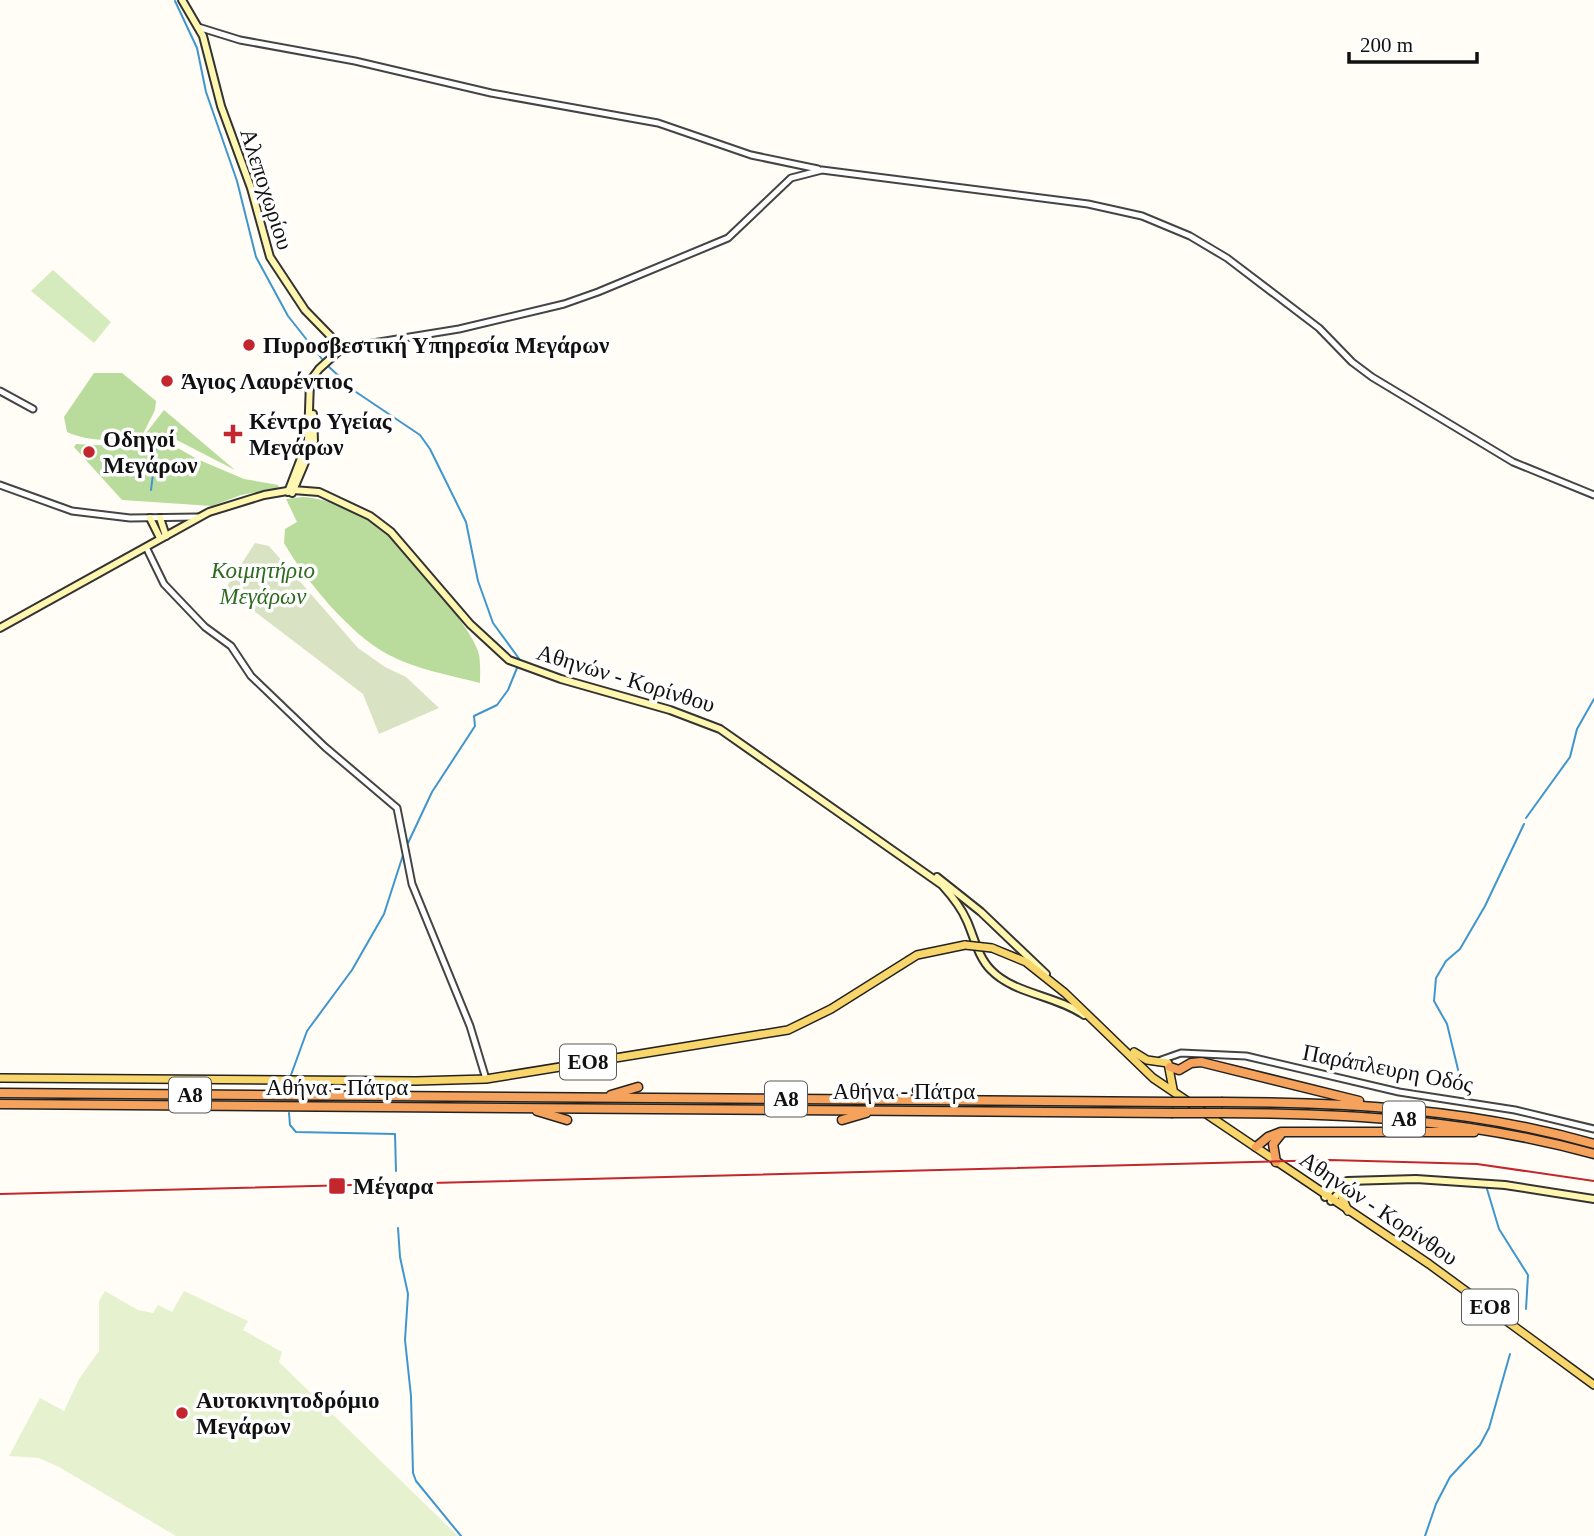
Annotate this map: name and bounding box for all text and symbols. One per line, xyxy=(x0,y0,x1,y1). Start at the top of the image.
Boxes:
scale bar xyxy=(1349,21,1477,65)
text: 200 m xyxy=(1360,33,1413,57)
street label: Αλεποχωρίου xyxy=(235,125,298,253)
place label: Πυροσβεστική Υπηρεσία Μεγάρων xyxy=(263,333,609,358)
marker: Πυροσβεστική Υπηρεσία Μεγάρων xyxy=(241,337,257,353)
place label: Άγιος Λαυρέντιος xyxy=(181,369,353,394)
marker: Άγιος Λαυρέντιος xyxy=(159,373,175,389)
place label: Κέντρο Υγείας Μεγάρων xyxy=(249,409,392,460)
marker: Κέντρο Υγείας Μεγάρων xyxy=(223,424,243,444)
place label: Οδηγοί Μεγάρων xyxy=(103,427,198,478)
marker: Οδηγοί Μεγάρων xyxy=(81,444,97,460)
park label: Κοιμητήριο Μεγάρων xyxy=(210,558,315,609)
street label: Αθηνών - Κορίνθου xyxy=(534,640,718,717)
street label: Παράπλευρη Οδός xyxy=(1300,1040,1475,1097)
road number: ΕΟ8 xyxy=(560,1044,616,1080)
street label: Αθήνα - Πάτρα xyxy=(266,1075,408,1100)
road number: Α8 xyxy=(169,1078,211,1112)
street label: Αθήνα - Πάτρα xyxy=(833,1079,975,1104)
road number: Α8 xyxy=(765,1082,807,1116)
road number: Α8 xyxy=(1383,1102,1425,1136)
street label: Αθηνών - Κορίνθου xyxy=(1295,1146,1462,1270)
place label: Μέγαρα xyxy=(353,1174,433,1199)
marker: Μέγαρα xyxy=(327,1176,347,1196)
road number: ΕΟ8 xyxy=(1462,1290,1518,1324)
place label: Αυτοκινητοδρόμιο Μεγάρων xyxy=(196,1388,379,1439)
marker: Αυτοκινητοδρόμιο Μεγάρων xyxy=(174,1405,190,1421)

